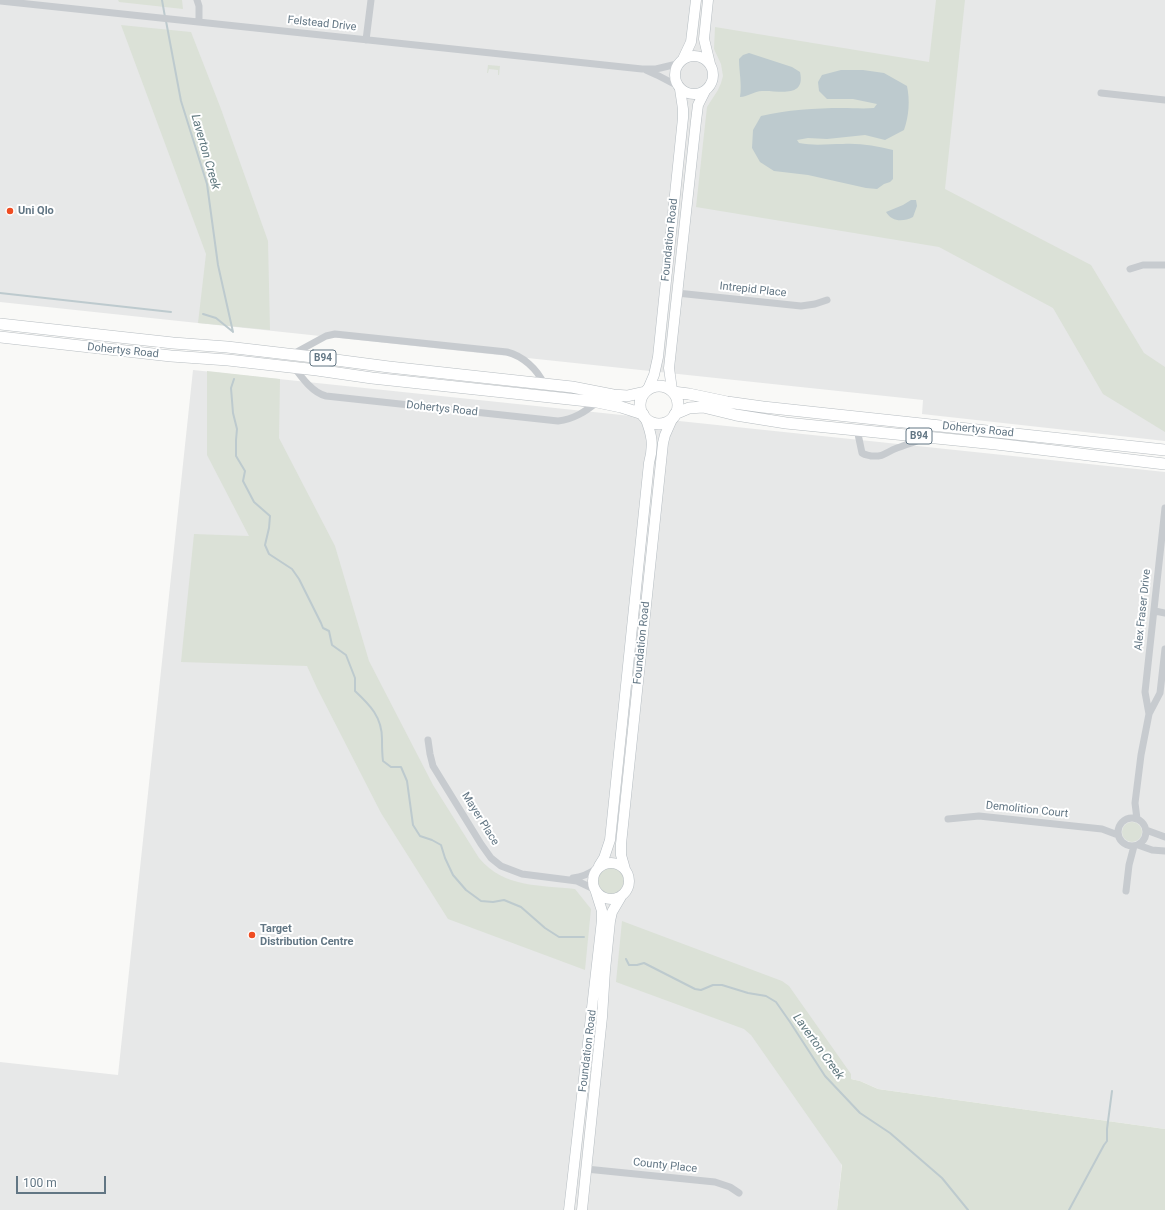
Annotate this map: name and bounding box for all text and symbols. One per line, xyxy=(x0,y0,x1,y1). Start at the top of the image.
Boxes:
street label: Felstead Drive xyxy=(287,14,357,34)
water label: Laverton Creek xyxy=(187,113,223,191)
street label: Foundation Road xyxy=(659,198,681,282)
place label: Uni Qlo xyxy=(18,204,54,218)
marker: Uni Qlo xyxy=(5,206,15,216)
street label: Intrepid Place xyxy=(719,280,787,300)
street label: Dohertys Road xyxy=(87,341,159,361)
road number: B94 xyxy=(310,350,336,366)
street label: Dohertys Road xyxy=(406,399,478,419)
street label: Dohertys Road xyxy=(942,420,1014,440)
road number: B94 xyxy=(906,428,932,444)
street label: Alex Fraser Drive xyxy=(1132,569,1154,651)
street label: Foundation Road xyxy=(631,601,653,685)
street label: Mayer Place xyxy=(458,790,502,848)
street label: Demolition Court xyxy=(985,799,1069,821)
place label: Target Distribution Centre xyxy=(260,922,353,948)
marker: Target Distribution Centre xyxy=(247,930,257,940)
street label: Foundation Road xyxy=(576,1009,600,1093)
water label: Laverton Creek xyxy=(789,1011,847,1083)
street label: County Place xyxy=(632,1156,698,1176)
scale bar xyxy=(18,1168,108,1194)
text: 100 m xyxy=(23,1176,57,1190)

